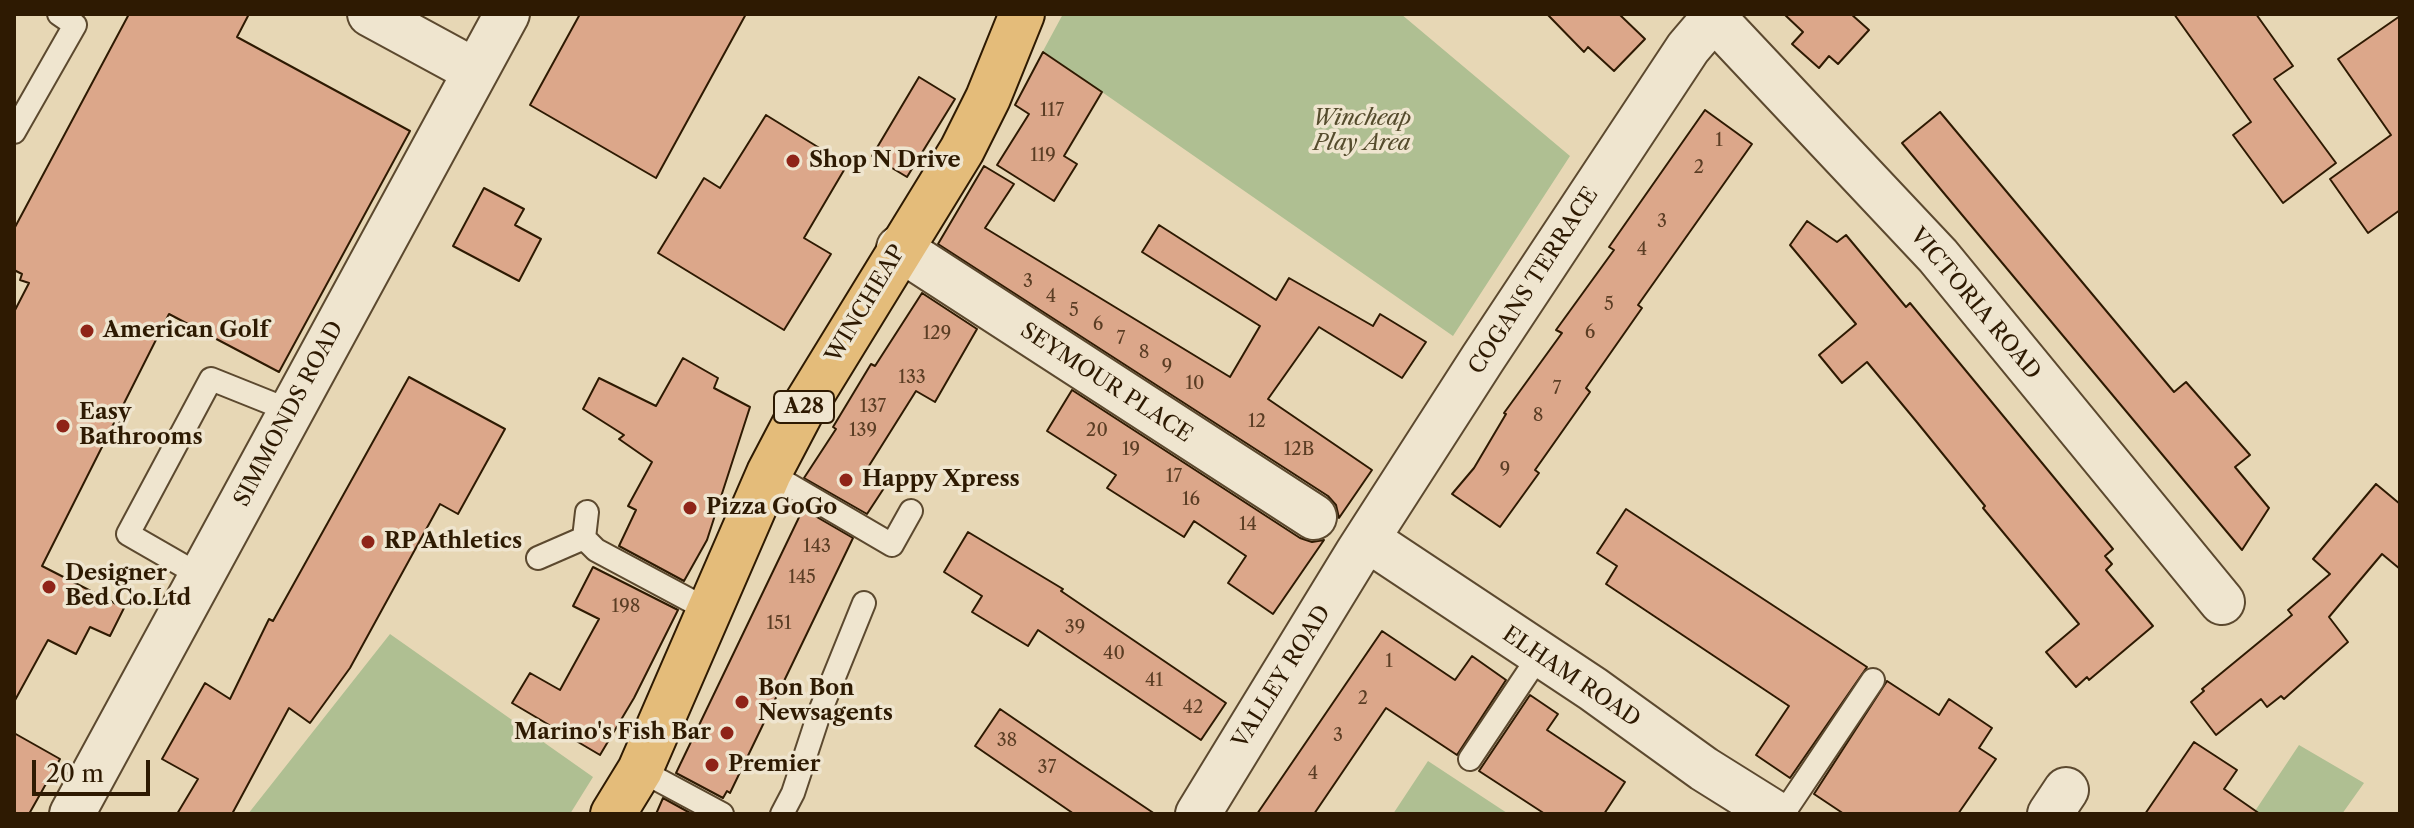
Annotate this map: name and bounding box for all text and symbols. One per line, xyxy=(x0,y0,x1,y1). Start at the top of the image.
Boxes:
house number: 117 xyxy=(1040,100,1064,122)
park label: Wincheap Play Area xyxy=(1313,106,1411,158)
house number: 1 xyxy=(1715,130,1723,152)
house number: 119 xyxy=(1030,145,1056,167)
place label: Shop N Drive xyxy=(809,148,961,174)
marker: Shop N Drive xyxy=(784,152,802,170)
house number: 2 xyxy=(1694,157,1704,179)
street label: COGANS TERRACE xyxy=(1464,183,1604,379)
house number: 3 xyxy=(1657,211,1667,233)
street label: VICTORIA ROAD xyxy=(1904,223,2046,385)
house number: 4 xyxy=(1637,239,1647,261)
street label: WINCHEAP xyxy=(821,241,911,367)
house number: 3 xyxy=(1023,271,1033,293)
house number: 4 xyxy=(1046,286,1056,308)
house number: 5 xyxy=(1604,294,1614,316)
house number: 5 xyxy=(1069,300,1079,322)
house number: 6 xyxy=(1093,314,1103,336)
street label: SIMMONDS ROAD xyxy=(229,317,349,511)
place label: American Golf xyxy=(103,318,269,344)
street label: SEYMOUR PLACE xyxy=(1015,318,1197,448)
marker: American Golf xyxy=(78,322,96,340)
house number: 6 xyxy=(1585,322,1595,344)
house number: 129 xyxy=(923,323,951,345)
house number: 7 xyxy=(1117,328,1125,350)
house number: 8 xyxy=(1139,342,1149,364)
house number: 9 xyxy=(1162,356,1172,378)
house number: 133 xyxy=(898,367,926,389)
house number: 10 xyxy=(1186,373,1204,395)
house number: 7 xyxy=(1553,378,1561,400)
road number: A28 xyxy=(774,391,834,423)
house number: 137 xyxy=(860,396,886,418)
place label: Easy Bathrooms xyxy=(79,400,203,452)
house number: 8 xyxy=(1533,405,1543,427)
house number: 12 xyxy=(1248,411,1266,433)
marker: Easy Bathrooms xyxy=(54,417,72,435)
house number: 139 xyxy=(849,420,877,442)
house number: 20 xyxy=(1086,420,1108,442)
house number: 19 xyxy=(1122,439,1140,461)
house number: 12B xyxy=(1284,439,1314,461)
house number: 9 xyxy=(1500,459,1510,481)
house number: 17 xyxy=(1166,466,1182,488)
place label: Happy Xpress xyxy=(862,467,1020,493)
marker: Happy Xpress xyxy=(837,471,855,489)
house number: 16 xyxy=(1182,489,1200,511)
place label: Pizza GoGo xyxy=(706,495,837,521)
marker: Pizza GoGo xyxy=(681,499,699,517)
house number: 14 xyxy=(1239,514,1257,536)
place label: RP Athletics xyxy=(384,529,522,555)
marker: RP Athletics xyxy=(359,533,377,551)
house number: 143 xyxy=(803,536,831,558)
place label: Designer Bed Co.Ltd xyxy=(65,561,191,612)
house number: 145 xyxy=(788,567,816,589)
marker: Designer Bed Co.Ltd xyxy=(40,578,58,596)
house number: 198 xyxy=(612,596,640,618)
street label: VALLEY ROAD xyxy=(1227,601,1337,753)
house number: 151 xyxy=(767,613,791,635)
house number: 39 xyxy=(1065,617,1085,639)
street label: ELHAM ROAD xyxy=(1497,621,1645,733)
house number: 40 xyxy=(1103,643,1125,665)
house number: 1 xyxy=(1385,651,1393,673)
house number: 41 xyxy=(1145,670,1163,692)
place label: Bon Bon Newsagents xyxy=(758,676,893,728)
house number: 2 xyxy=(1358,688,1368,710)
marker: Bon Bon Newsagents xyxy=(733,693,751,711)
house number: 42 xyxy=(1183,697,1203,719)
place label: Marino's Fish Bar xyxy=(514,720,711,746)
marker: Marino's Fish Bar xyxy=(718,724,736,742)
house number: 3 xyxy=(1333,725,1343,747)
house number: 38 xyxy=(997,730,1017,752)
scale bar xyxy=(36,744,154,794)
place label: Premier xyxy=(728,752,820,778)
marker: Premier xyxy=(703,756,721,774)
house number: 37 xyxy=(1038,757,1056,779)
text: 20 m xyxy=(46,759,104,788)
house number: 4 xyxy=(1308,763,1318,785)

